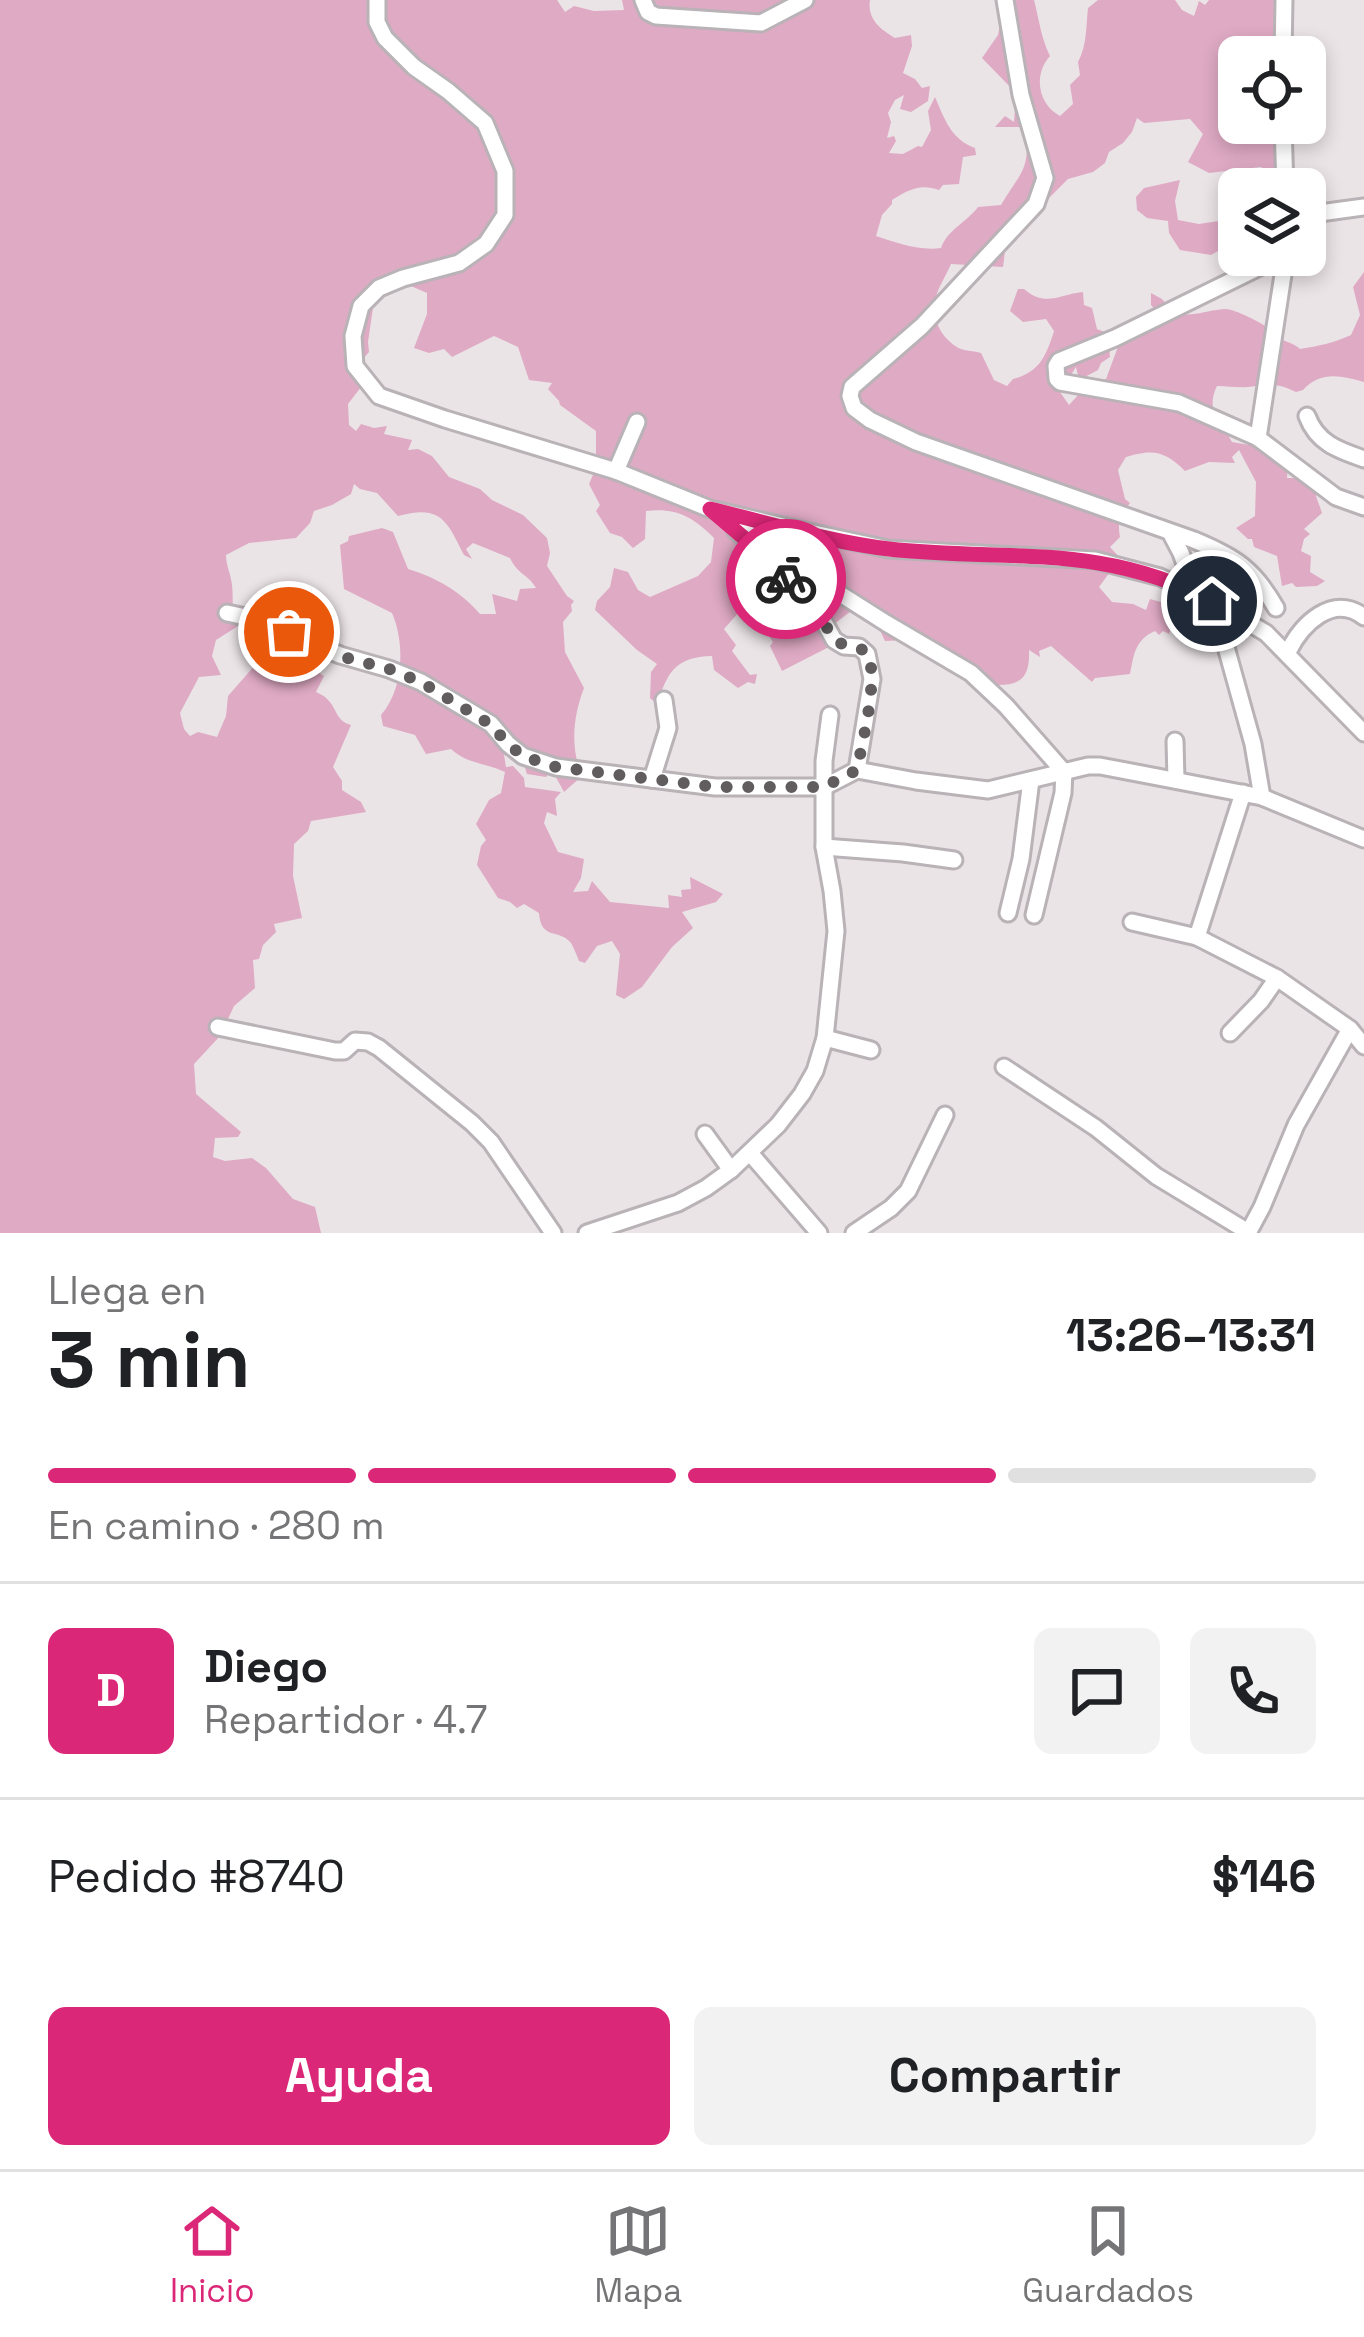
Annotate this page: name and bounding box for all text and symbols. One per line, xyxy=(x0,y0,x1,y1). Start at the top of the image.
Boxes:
map controls xyxy=(1218,36,1326,276)
button: locate xyxy=(1218,36,1326,144)
button: layers xyxy=(1218,168,1326,276)
courier xyxy=(726,519,846,639)
icon: bike xyxy=(753,546,819,612)
pin xyxy=(1161,550,1263,652)
icon: home xyxy=(1179,568,1245,634)
pin xyxy=(238,581,340,683)
icon: bag xyxy=(256,599,322,665)
text: Llega en xyxy=(48,1266,206,1315)
text: 13:26–13:31 xyxy=(1066,1307,1316,1364)
text: 3 min xyxy=(48,1310,251,1410)
text: En camino · 280 m xyxy=(48,1501,384,1550)
button: chat xyxy=(1034,1628,1160,1754)
button: phone xyxy=(1190,1628,1316,1754)
text: Diego xyxy=(204,1638,328,1695)
text: D xyxy=(96,1662,126,1719)
text: Repartidor · 4.7 xyxy=(204,1695,488,1744)
text: Pedido #8740 xyxy=(48,1848,345,1905)
text: $146 xyxy=(1212,1848,1316,1905)
button: Ayuda xyxy=(48,2007,670,2145)
button: Compartir xyxy=(694,2007,1316,2145)
tab: Inicio xyxy=(170,2198,255,2312)
tab: Mapa xyxy=(595,2198,682,2312)
tab: Guardados xyxy=(1022,2198,1194,2312)

